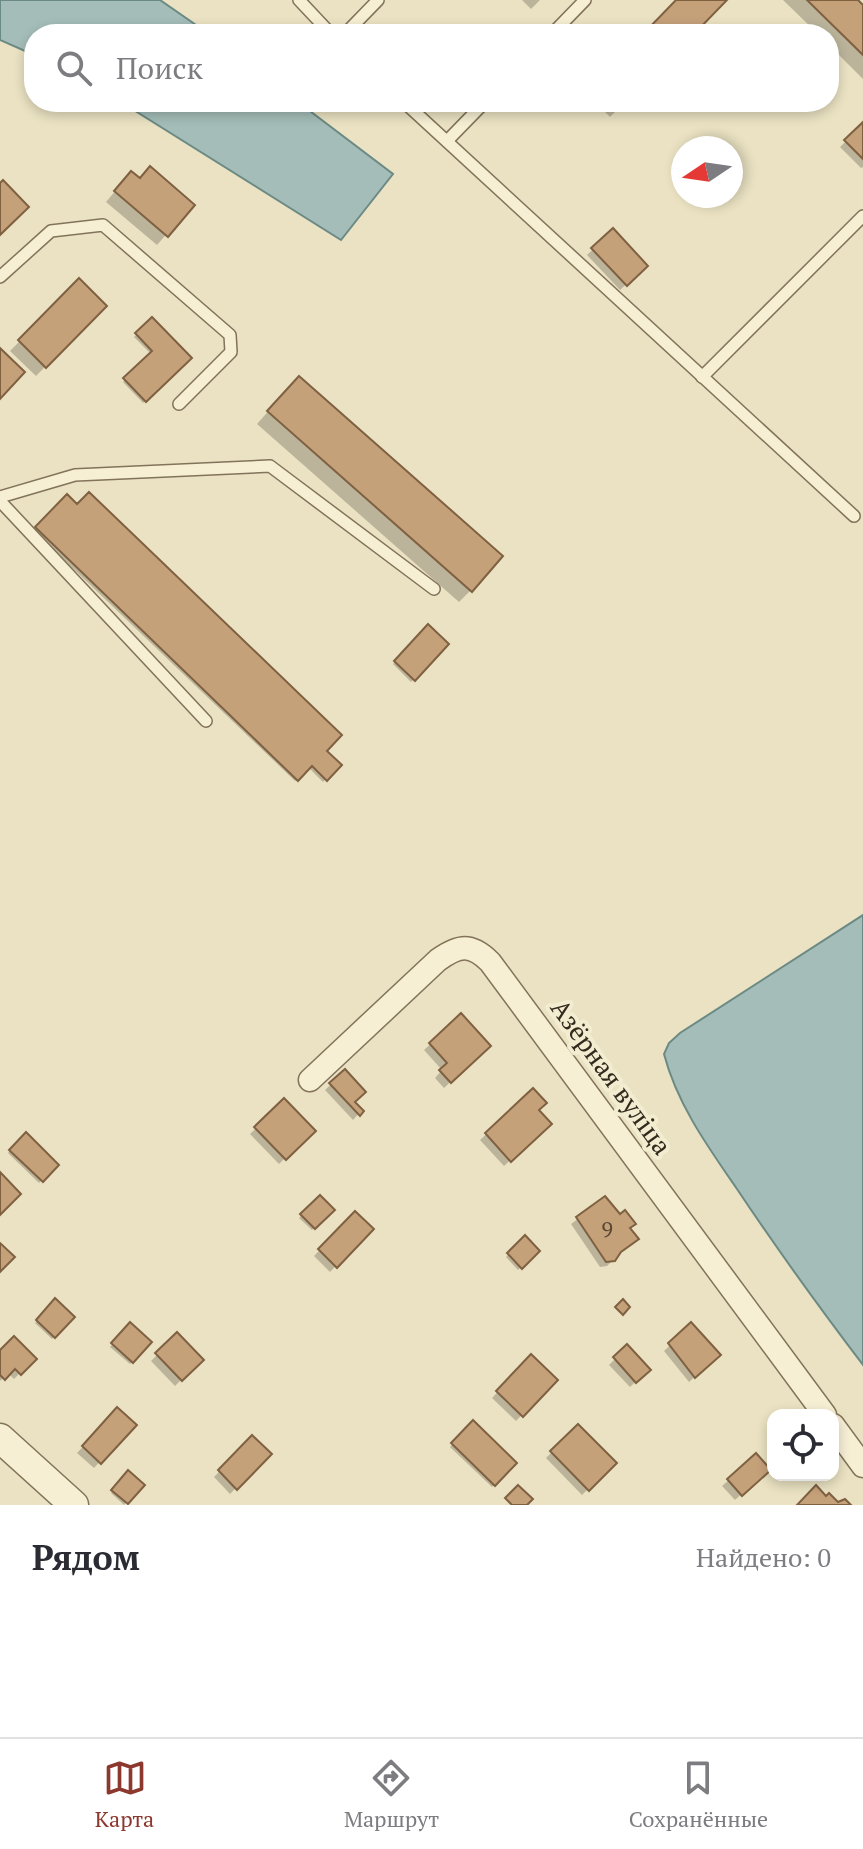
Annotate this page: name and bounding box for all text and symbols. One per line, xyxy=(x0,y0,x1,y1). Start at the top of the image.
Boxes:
search box xyxy=(24,24,839,112)
icon: search xyxy=(52,46,96,90)
text: Поиск xyxy=(116,48,203,88)
north arrow xyxy=(671,136,743,208)
street label: Азёрная вуліца xyxy=(544,992,680,1161)
house number: 9 xyxy=(601,1214,613,1243)
map controls xyxy=(767,1409,839,1481)
button: locate xyxy=(767,1409,839,1481)
text: Рядом xyxy=(32,1535,140,1580)
text: Найдено: 0 xyxy=(696,1540,831,1574)
tab: Карта xyxy=(95,1756,154,1833)
tab: Маршрут xyxy=(344,1756,439,1833)
tab: Сохранённые xyxy=(629,1756,768,1833)

